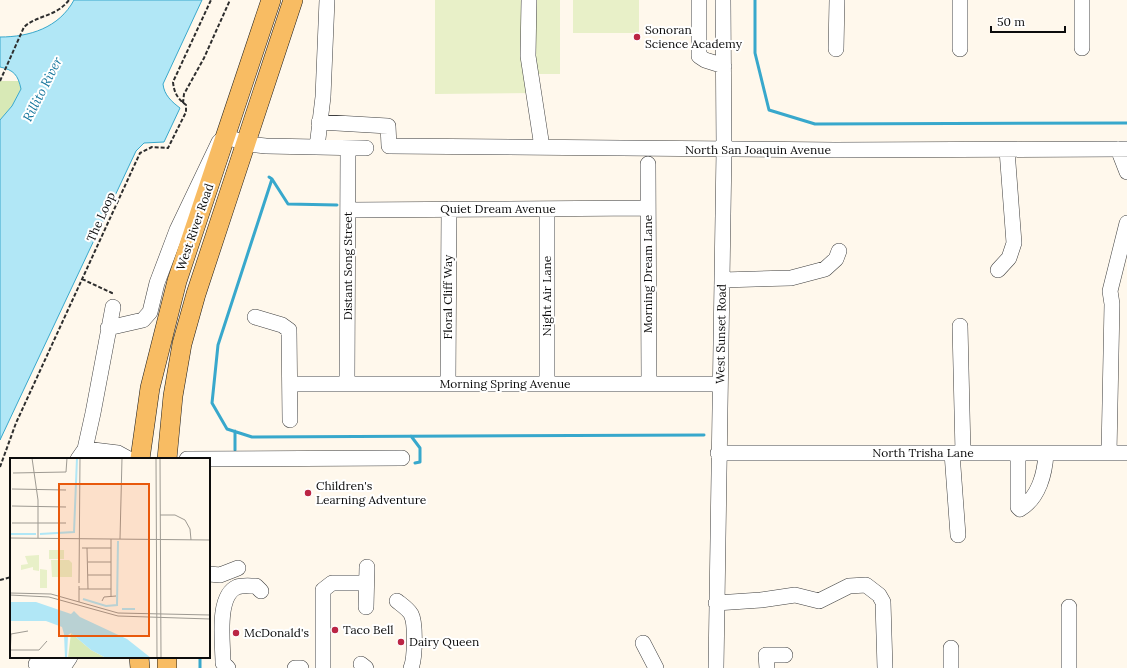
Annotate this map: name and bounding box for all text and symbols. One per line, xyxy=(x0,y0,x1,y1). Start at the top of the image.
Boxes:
scale bar xyxy=(991,8,1065,34)
text: 50 m xyxy=(997,14,1025,29)
place label: Sonoran Science Academy xyxy=(645,22,743,51)
marker: Sonoran Science Academy xyxy=(632,32,642,42)
water label: Rillito River xyxy=(19,54,66,124)
street label: North San Joaquin Avenue xyxy=(685,142,831,157)
street label: West River Road xyxy=(173,181,216,272)
street label: The Loop xyxy=(83,190,118,244)
street label: Quiet Dream Avenue xyxy=(440,201,556,216)
street label: Distant Song Street xyxy=(340,211,355,320)
street label: Morning Dream Lane xyxy=(640,214,655,333)
street label: Floral Cliff Way xyxy=(440,254,455,339)
street label: Night Air Lane xyxy=(539,255,554,336)
street label: West Sunset Road xyxy=(712,284,729,384)
street label: Morning Spring Avenue xyxy=(439,376,571,391)
street label: North Trisha Lane xyxy=(872,445,974,460)
inset map xyxy=(10,458,210,658)
place label: Children's Learning Adventure xyxy=(316,478,427,507)
marker: Children's Learning Adventure xyxy=(303,488,313,498)
place label: Taco Bell xyxy=(343,622,394,637)
place label: McDonald's xyxy=(244,625,309,640)
marker: Taco Bell xyxy=(330,625,340,635)
marker: McDonald's xyxy=(231,628,241,638)
place label: Dairy Queen xyxy=(409,634,479,649)
marker: Dairy Queen xyxy=(396,637,406,647)

